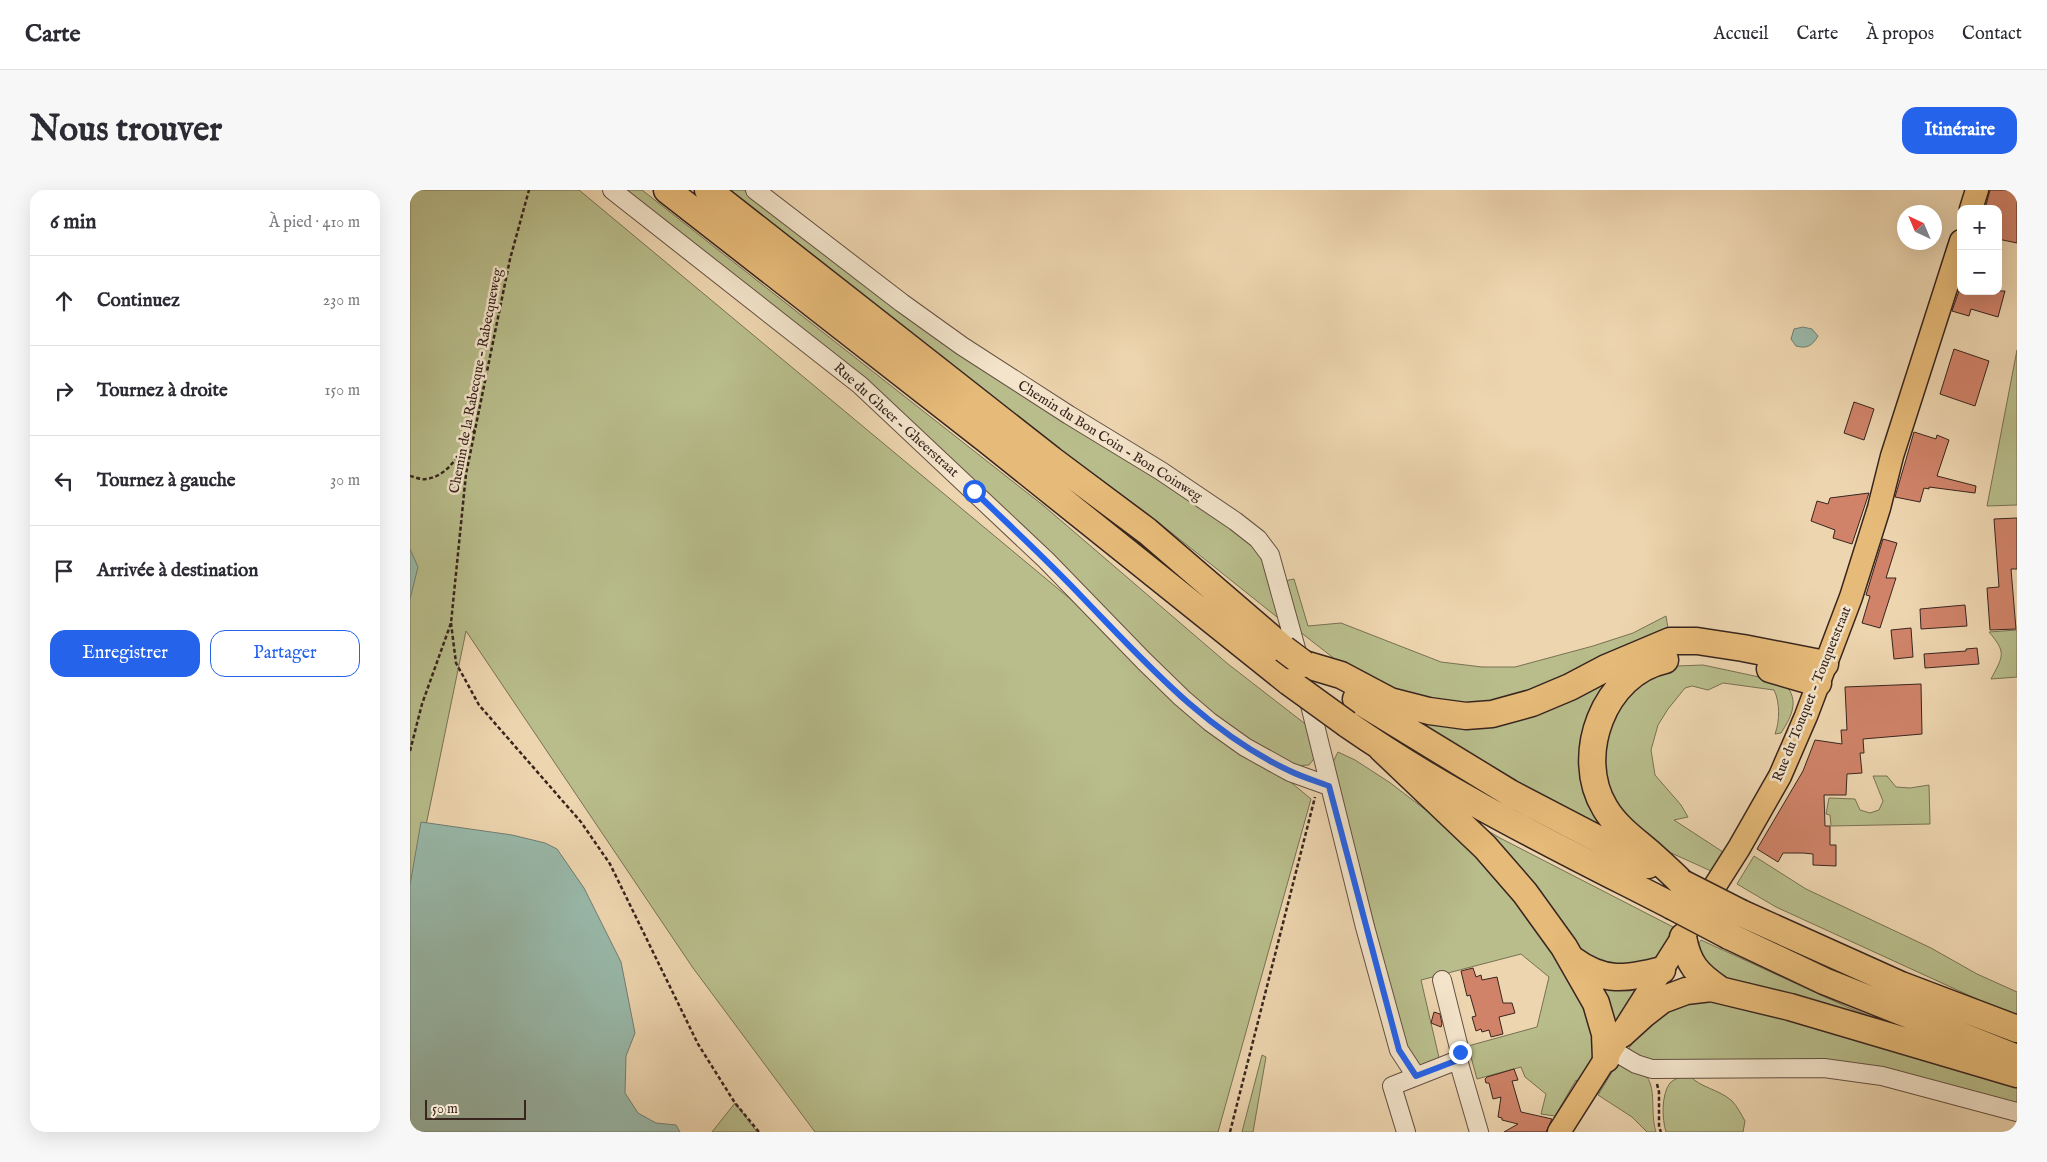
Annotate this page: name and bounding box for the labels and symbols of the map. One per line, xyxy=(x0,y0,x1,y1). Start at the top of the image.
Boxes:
north arrow xyxy=(1897,205,1942,250)
street label: Chemin de la Rabecque - Rabecqueweg xyxy=(445,267,507,495)
street label: Rue du Gheer - Gheerstraat xyxy=(830,359,963,481)
street label: Chemin du Bon Coin - Bon Coinweg xyxy=(1014,377,1206,506)
route start xyxy=(963,480,986,503)
street label: Rue du Touquet - Touquetstraat xyxy=(1768,603,1856,784)
route end xyxy=(1449,1041,1472,1064)
scale bar xyxy=(425,1097,526,1120)

